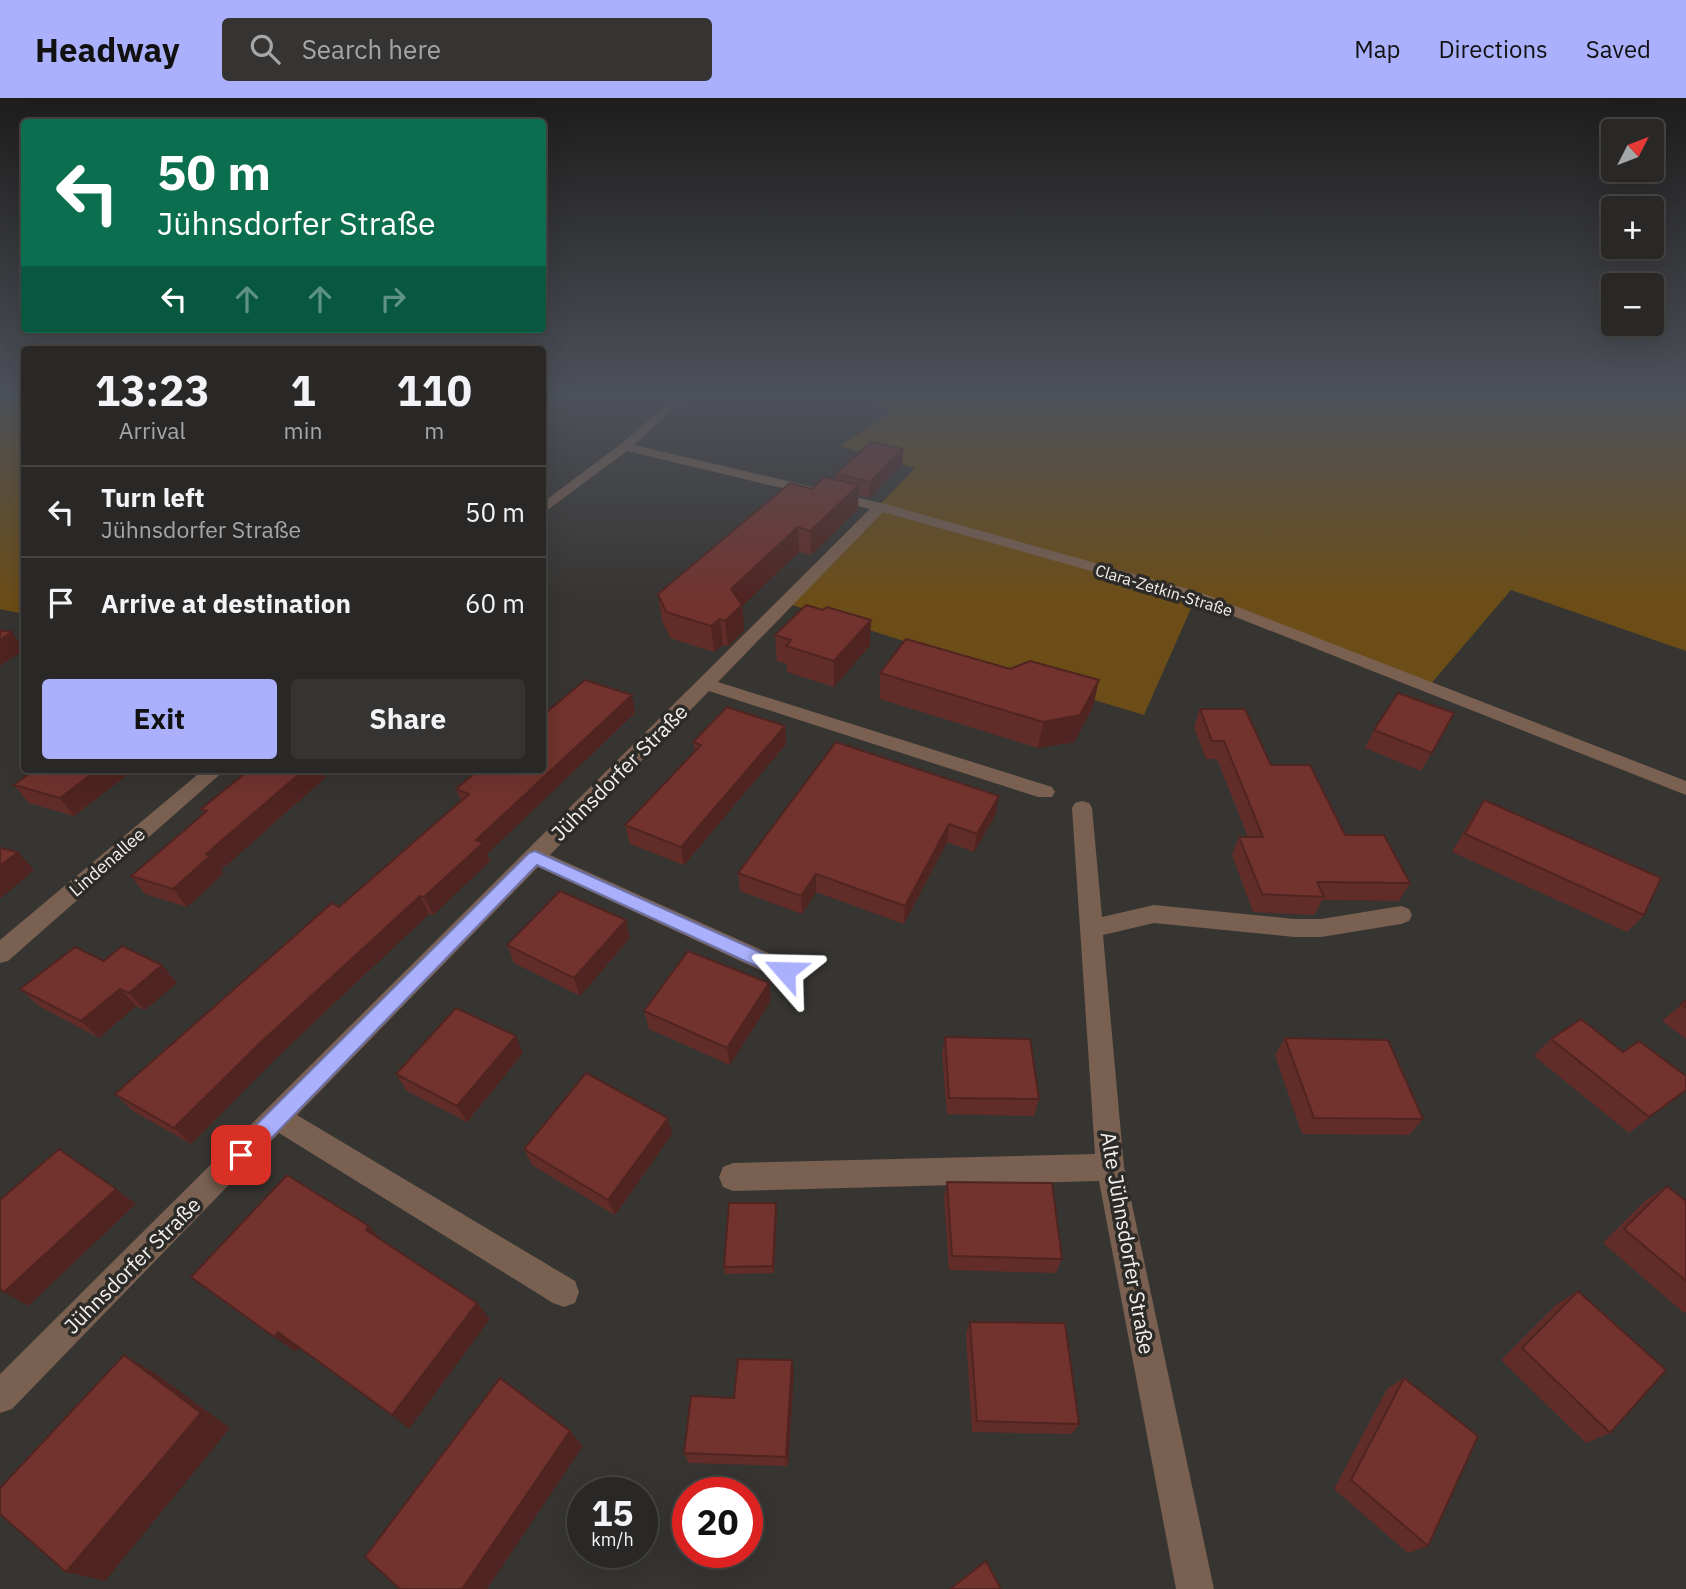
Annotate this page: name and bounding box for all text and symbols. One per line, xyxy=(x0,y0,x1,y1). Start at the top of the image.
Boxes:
search box xyxy=(222,18,712,81)
text: Headway xyxy=(35,28,180,71)
icon: search xyxy=(246,30,284,68)
text: Search here xyxy=(302,32,441,66)
text: Map xyxy=(1354,33,1400,65)
text: Directions xyxy=(1438,33,1548,65)
text: Saved xyxy=(1586,33,1651,65)
north arrow xyxy=(1601,119,1664,182)
map controls xyxy=(1601,119,1664,336)
text: 50 m xyxy=(157,140,271,203)
icon: left xyxy=(42,147,133,238)
button: + xyxy=(1601,196,1664,259)
text: Jühnsdorfer Straße xyxy=(157,202,435,244)
button: − xyxy=(1601,273,1664,336)
icon: left xyxy=(155,280,193,318)
icon: ahead xyxy=(228,280,266,318)
icon: ahead xyxy=(301,280,339,318)
icon: right xyxy=(374,280,412,318)
text: 13:23 xyxy=(95,363,210,418)
text: 1 xyxy=(290,363,316,418)
text: 110 xyxy=(396,363,472,418)
text: Arrival xyxy=(119,415,186,445)
text: min xyxy=(284,415,322,445)
text: m xyxy=(424,415,444,445)
text: Turn left xyxy=(101,480,204,514)
icon: left xyxy=(42,493,80,531)
text: 50 m xyxy=(465,495,525,529)
text: Jühnsdorfer Straße xyxy=(101,514,301,544)
street label: Clara-Zetkin-Straße xyxy=(1093,560,1235,620)
icon: arrive xyxy=(42,584,80,622)
text: Arrive at destination xyxy=(101,586,351,620)
text: 60 m xyxy=(465,586,525,620)
button: Exit xyxy=(42,679,277,759)
button: Share xyxy=(291,679,525,759)
street label: Jühnsdorfer Straße xyxy=(544,697,694,847)
street label: Lindenallee xyxy=(64,823,150,901)
position arrow xyxy=(748,934,822,1008)
pin xyxy=(211,1125,271,1185)
street label: Alte Jühnsdorfer Straße xyxy=(1095,1129,1161,1357)
icon: arrive xyxy=(222,1136,260,1174)
street label: Jühnsdorfer Straße xyxy=(57,1190,207,1340)
speed limit sign: 20 xyxy=(672,1477,763,1568)
text: 15 xyxy=(591,1490,634,1536)
text: km/h xyxy=(591,1528,634,1551)

